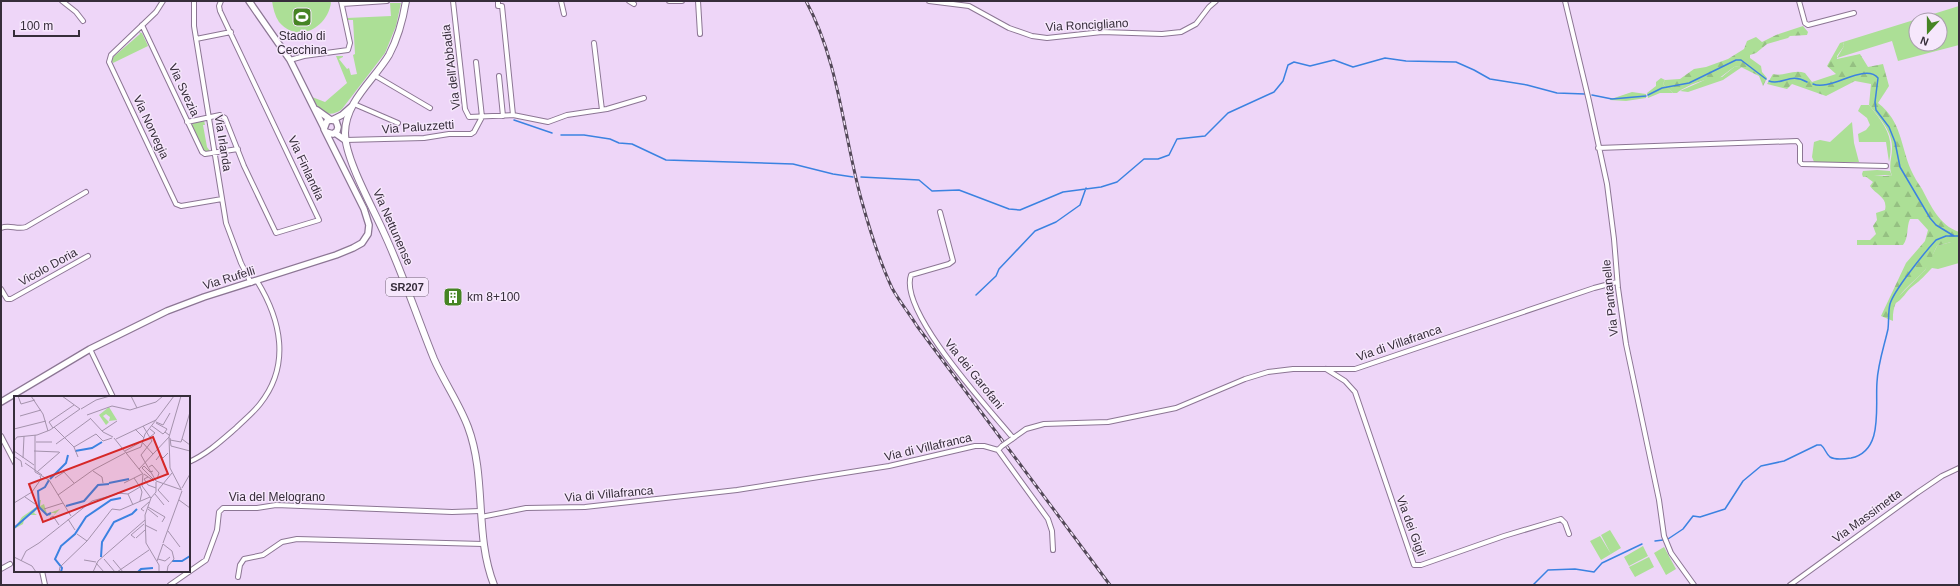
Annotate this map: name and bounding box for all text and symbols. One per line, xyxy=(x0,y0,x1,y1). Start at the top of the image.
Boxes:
sports icon: Stadio di Cecchina xyxy=(291,6,313,28)
scale bar xyxy=(14,12,79,38)
north arrow xyxy=(1908,12,1948,52)
street label: Via Roncigliano xyxy=(1045,16,1129,34)
text: 100 m xyxy=(20,19,53,33)
street label: Via dell'Abbadia xyxy=(439,23,463,110)
place label: Stadio di Cecchina xyxy=(277,29,327,57)
text: N xyxy=(1919,34,1930,48)
street label: Via Svezia xyxy=(166,61,202,119)
street label: Via Norvegia xyxy=(130,93,172,161)
street label: Via Irlanda xyxy=(212,114,234,173)
street label: Via Paluzzetti xyxy=(381,117,455,137)
street label: Via Finlandia xyxy=(285,134,327,203)
street label: Via Nettunense xyxy=(370,187,416,268)
street label: Vicolo Doria xyxy=(16,245,80,289)
street label: Via Pantanelle xyxy=(1599,259,1621,337)
street label: Via Rufelli xyxy=(201,263,257,293)
road number: SR207 xyxy=(386,278,428,296)
building icon: km 8+100 xyxy=(442,286,464,308)
place label: km 8+100 xyxy=(467,290,520,304)
street label: Via di Villafranca xyxy=(1355,322,1444,364)
street label: Via dei Garofani xyxy=(942,336,1006,412)
inset map xyxy=(14,396,190,572)
street label: Via di Villafranca xyxy=(883,430,973,464)
street label: Via di Villafranca xyxy=(564,483,654,505)
street label: Via Massimetta xyxy=(1830,486,1904,546)
street label: Via del Melograno xyxy=(229,490,326,504)
street label: Via dei Gigli xyxy=(1394,494,1428,558)

